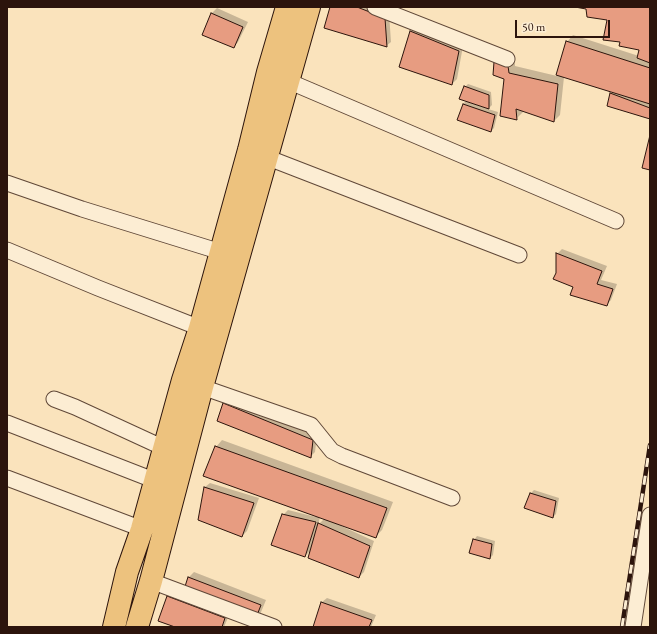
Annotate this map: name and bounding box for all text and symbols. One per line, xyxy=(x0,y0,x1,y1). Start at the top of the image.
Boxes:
scale bar xyxy=(517,12,612,38)
text: 50 m xyxy=(522,19,545,35)

